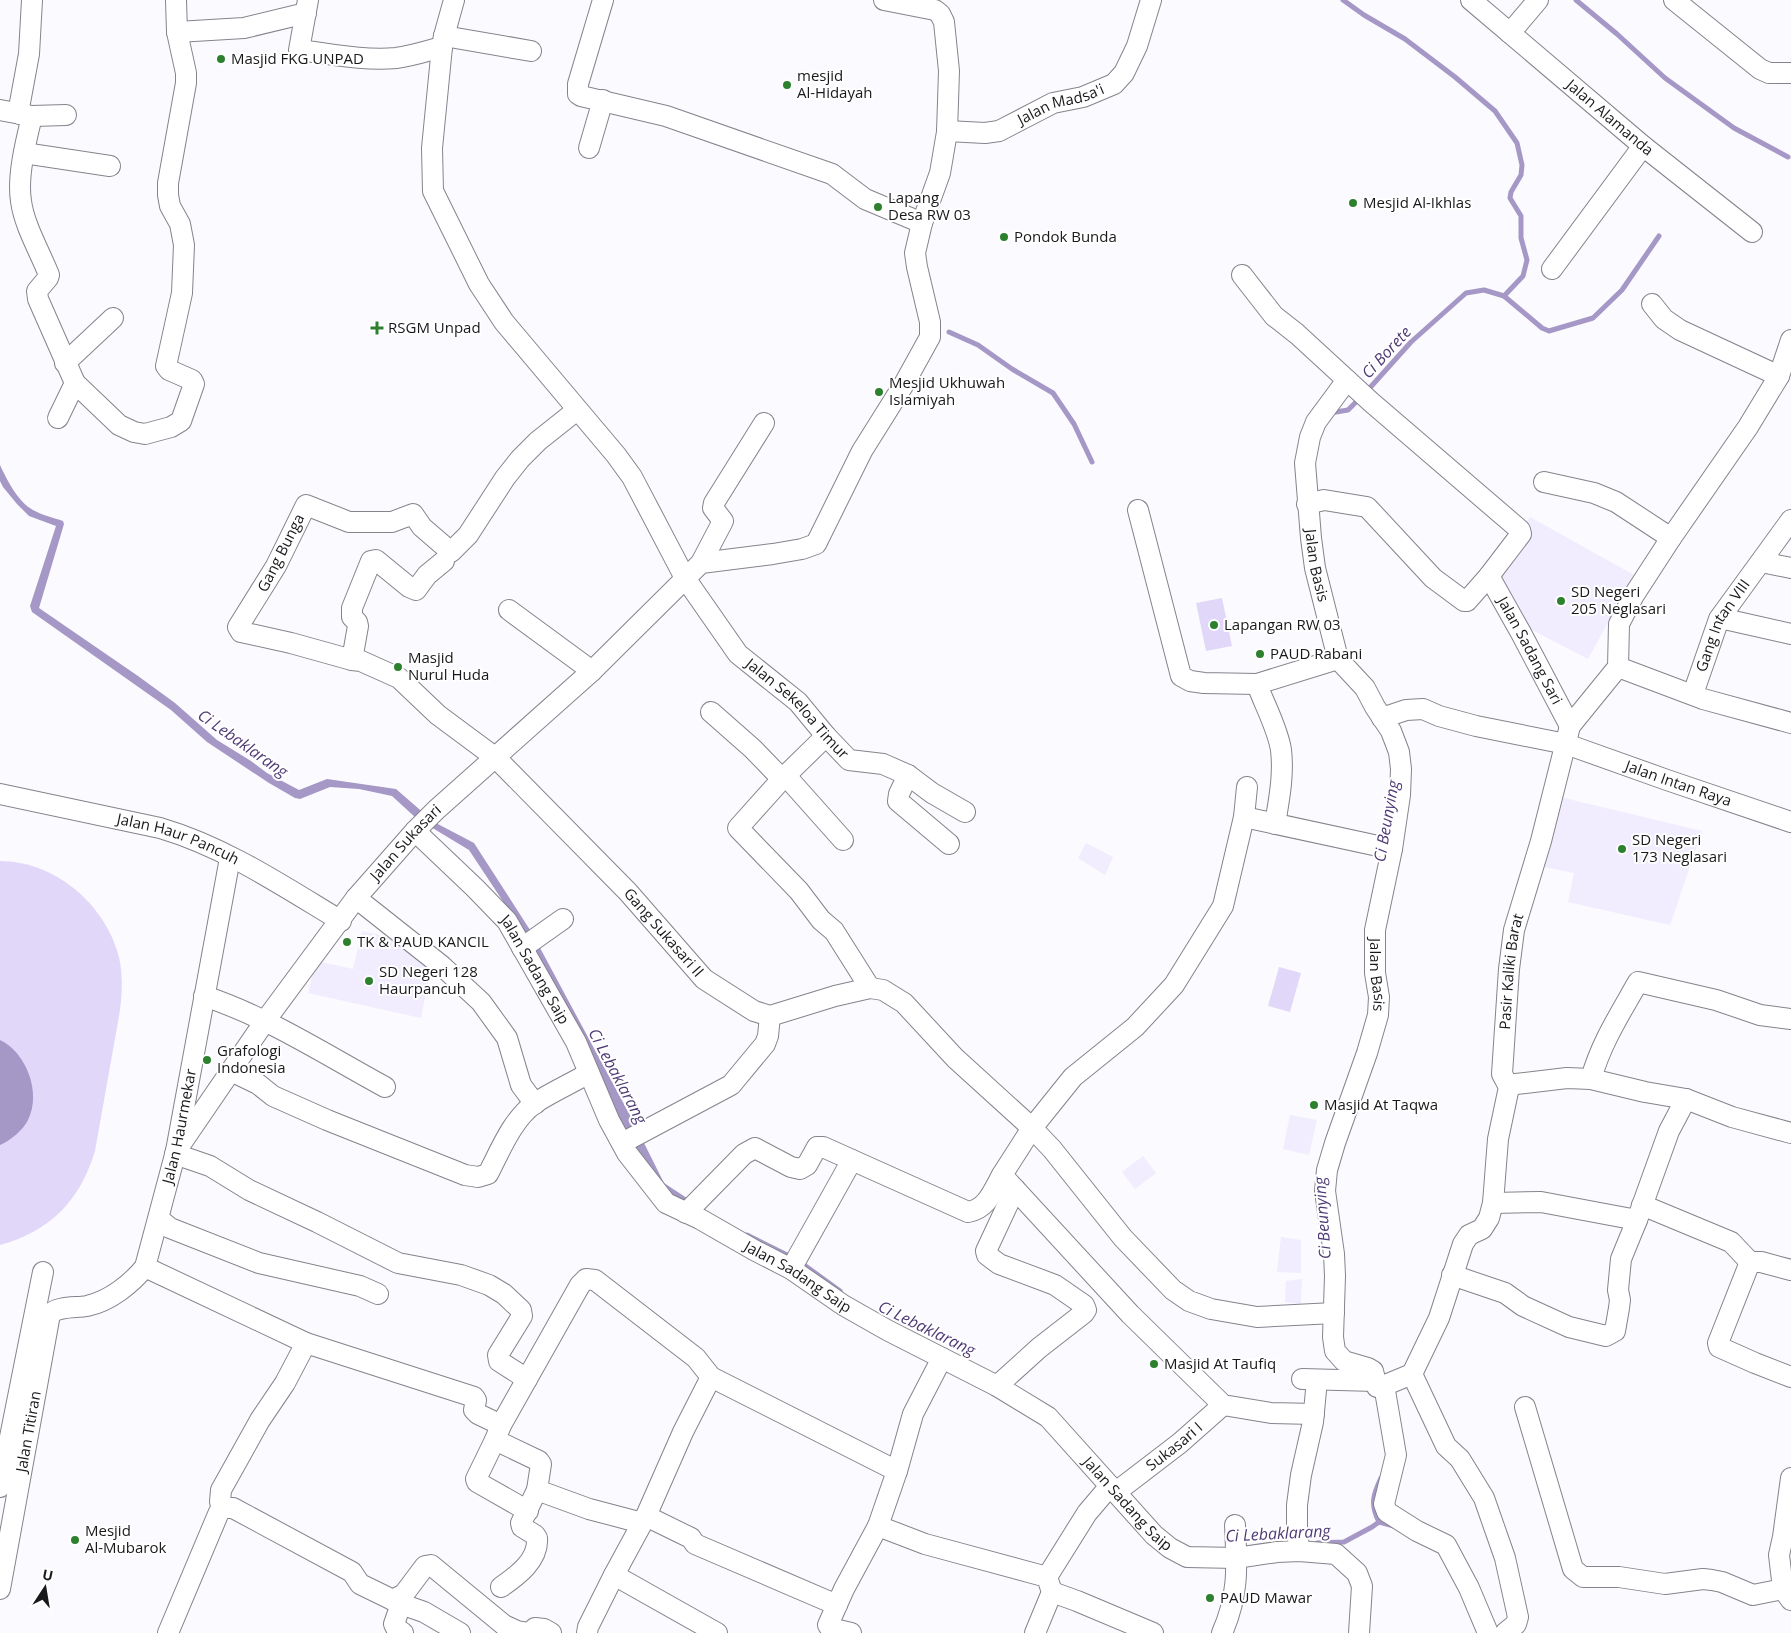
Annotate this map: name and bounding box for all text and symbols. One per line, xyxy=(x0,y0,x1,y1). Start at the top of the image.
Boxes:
place label: Masjid FKG UNPAD xyxy=(231,48,364,68)
marker: Masjid FKG UNPAD xyxy=(215,53,227,65)
place label: mesjid Al-Hidayah xyxy=(797,65,873,102)
street label: Jalan Alamanda xyxy=(1561,73,1658,160)
street label: Jalan Madsa'i xyxy=(1012,78,1107,130)
marker: mesjid Al-Hidayah xyxy=(781,79,793,91)
place label: Lapang Desa RW 03 xyxy=(888,187,971,224)
place label: Mesjid Al-Ikhlas xyxy=(1363,192,1471,212)
marker: Mesjid Al-Ikhlas xyxy=(1347,197,1359,209)
marker: Lapang Desa RW 03 xyxy=(872,201,884,213)
place label: Pondok Bunda xyxy=(1014,226,1117,246)
marker: Pondok Bunda xyxy=(998,231,1010,243)
place label: RSGM Unpad xyxy=(388,317,481,337)
marker: RSGM Unpad xyxy=(370,321,384,335)
water label: Ci Borete xyxy=(1356,321,1416,383)
place label: Mesjid Ukhuwah Islamiyah xyxy=(889,372,1005,409)
marker: Mesjid Ukhuwah Islamiyah xyxy=(873,386,885,398)
street label: Gang Bunga xyxy=(252,510,308,595)
street label: Jalan Basis xyxy=(1301,526,1334,604)
street label: Gang Intan VIII xyxy=(1690,575,1754,674)
place label: SD Negeri 205 Neglasari xyxy=(1571,581,1666,618)
street label: Jalan Sadang Sari xyxy=(1493,591,1568,707)
marker: SD Negeri 205 Neglasari xyxy=(1555,595,1567,607)
place label: Lapangan RW 03 xyxy=(1224,614,1341,634)
marker: Lapangan RW 03 xyxy=(1208,619,1220,631)
place label: PAUD Rabani xyxy=(1270,643,1362,663)
place label: Masjid Nurul Huda xyxy=(408,647,489,684)
marker: PAUD Rabani xyxy=(1254,648,1266,660)
street label: Jalan Sekeloa Timur xyxy=(741,652,854,763)
marker: Masjid Nurul Huda xyxy=(392,661,404,673)
water label: Ci Lebaklarang xyxy=(194,704,293,783)
street label: Jalan Intan Raya xyxy=(1621,754,1734,810)
water label: Ci Beunying xyxy=(1368,778,1404,864)
street label: Jalan Sukasari xyxy=(364,799,445,886)
street label: Jalan Haur Pancuh xyxy=(113,808,243,868)
place label: SD Negeri 173 Neglasari xyxy=(1632,829,1727,866)
marker: SD Negeri 173 Neglasari xyxy=(1616,843,1628,855)
street label: Gang Sukasari Il xyxy=(620,883,708,980)
street label: Jalan Sadang Saip xyxy=(496,908,575,1028)
street label: Pasir Kaliki Barat xyxy=(1494,911,1527,1030)
place label: TK & PAUD KANCIL xyxy=(357,931,489,951)
marker: TK & PAUD KANCIL xyxy=(341,936,353,948)
street label: Jalan Basis xyxy=(1366,936,1390,1012)
place label: SD Negeri 128 Haurpancuh xyxy=(379,961,478,998)
marker: SD Negeri 128 Haurpancuh xyxy=(363,975,375,987)
water label: Ci Lebaklarang xyxy=(584,1024,653,1128)
place label: Grafologi Indonesia xyxy=(217,1040,285,1077)
marker: Grafologi Indonesia xyxy=(201,1054,213,1066)
street label: Jalan Haurmekar xyxy=(156,1067,200,1188)
place label: Masjid At Taqwa xyxy=(1324,1094,1438,1114)
marker: Masjid At Taqwa xyxy=(1308,1099,1320,1111)
water label: Ci Beunying xyxy=(1308,1175,1336,1260)
street label: Jalan Sadang Saip xyxy=(739,1235,855,1317)
water label: Ci Lebaklarang xyxy=(875,1295,980,1361)
place label: Masjid At Taufiq xyxy=(1164,1353,1276,1373)
marker: Masjid At Taufiq xyxy=(1148,1358,1160,1370)
street label: Jalan Titiran xyxy=(10,1389,45,1476)
street label: Sukasari I xyxy=(1141,1417,1206,1475)
street label: Jalan Sadang Saip xyxy=(1078,1450,1177,1555)
water label: Ci Lebaklarang xyxy=(1225,1519,1332,1547)
place label: Mesjid Al-Mubarok xyxy=(85,1520,166,1557)
marker: Mesjid Al-Mubarok xyxy=(69,1534,81,1546)
north arrow xyxy=(20,1563,70,1613)
text: U xyxy=(41,1564,55,1585)
place label: PAUD Mawar xyxy=(1220,1587,1312,1607)
marker: PAUD Mawar xyxy=(1204,1592,1216,1604)

